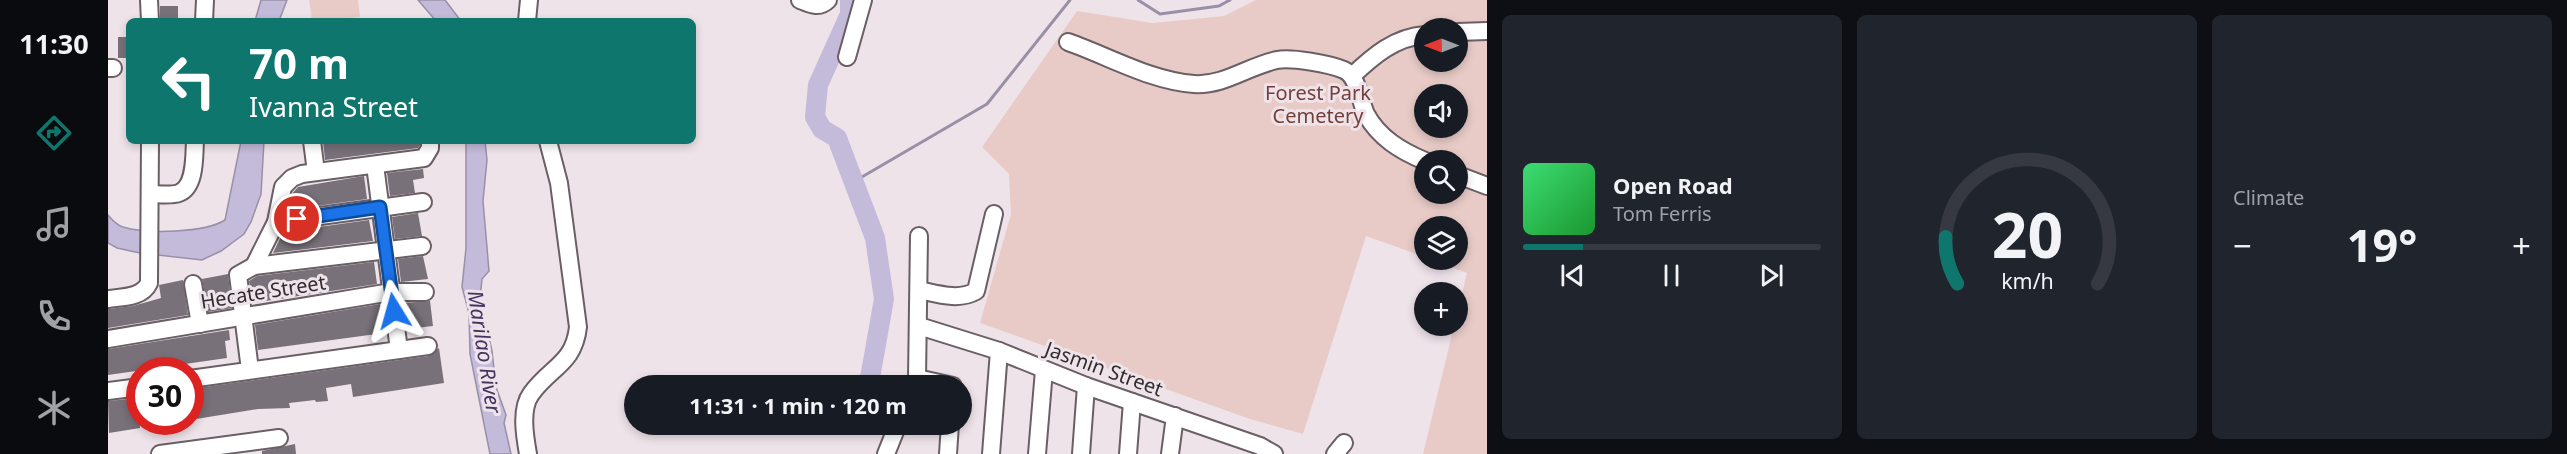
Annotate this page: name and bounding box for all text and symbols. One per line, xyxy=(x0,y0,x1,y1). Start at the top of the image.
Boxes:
north arrow xyxy=(1414,18,1468,72)
map controls xyxy=(1414,18,1468,336)
text: 11:30 xyxy=(19,25,89,62)
text: 70 m xyxy=(249,34,349,91)
icon: left xyxy=(150,42,228,120)
park label: Forest Park Cemetery xyxy=(1265,79,1371,129)
button: sound xyxy=(1414,84,1468,138)
text: Ivanna Street xyxy=(249,88,418,125)
icon: directions xyxy=(33,112,75,154)
button: search xyxy=(1414,150,1468,204)
text: Open Road xyxy=(1613,170,1733,200)
text: Climate xyxy=(2233,184,2304,211)
text: 20 xyxy=(1991,191,2063,276)
pin xyxy=(271,193,322,244)
text: Tom Ferris xyxy=(1613,200,1712,227)
icon: arrive xyxy=(280,202,313,235)
icon: music xyxy=(33,203,75,245)
text: 19° xyxy=(2347,214,2417,275)
button: layers xyxy=(1414,216,1468,270)
text: − xyxy=(2233,223,2252,268)
text: + xyxy=(2512,223,2531,268)
icon: previous xyxy=(1556,259,1589,292)
icon: pause xyxy=(1655,259,1688,292)
icon: next xyxy=(1755,259,1788,292)
text: km/h xyxy=(2001,266,2053,295)
street label: Hecate Street xyxy=(198,268,327,315)
position arrow xyxy=(362,279,426,343)
button: + xyxy=(1414,282,1468,336)
water label: Marilao River xyxy=(461,288,509,417)
icon: phone xyxy=(33,295,75,337)
street label: Jasmin Street xyxy=(1040,334,1167,402)
speed limit sign: 30 xyxy=(126,357,204,435)
icon: climate xyxy=(33,387,75,429)
text: 11:31 · 1 min · 120 m xyxy=(689,390,907,420)

